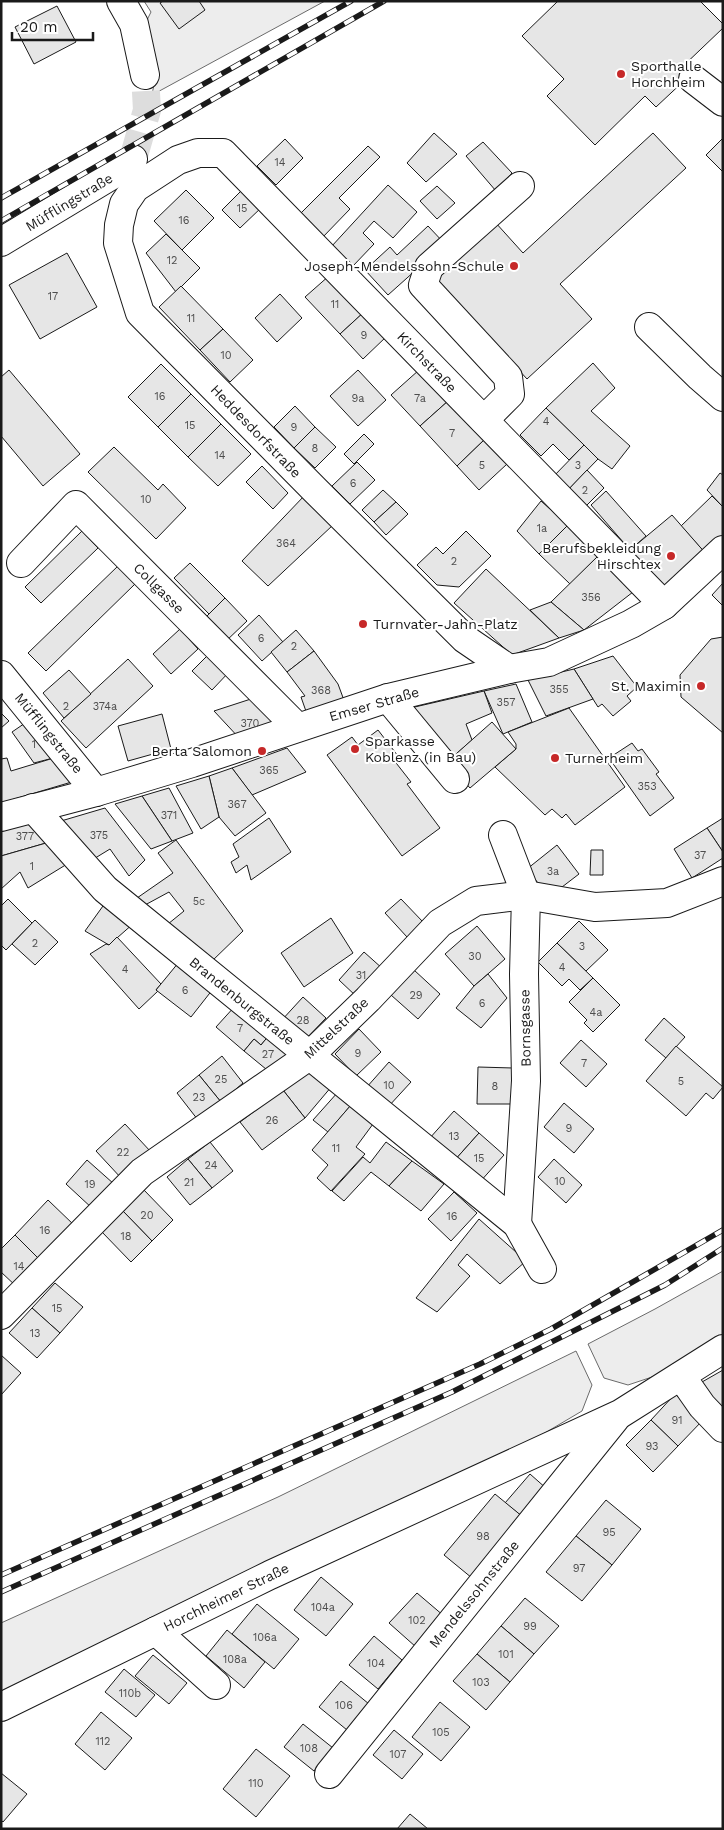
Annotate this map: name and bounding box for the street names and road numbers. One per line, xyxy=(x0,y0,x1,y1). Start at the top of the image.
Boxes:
street label: Müfflingstraße xyxy=(22,170,116,234)
street label: Kirchstraße xyxy=(394,328,460,396)
street label: Heddesdorfstraße xyxy=(208,381,304,481)
street label: Collgasse xyxy=(130,559,188,617)
street label: Emser Straße xyxy=(327,684,421,724)
street label: Müfflingstraße xyxy=(12,689,86,777)
street label: Brandenburgstraße xyxy=(186,954,298,1048)
street label: Bornsgasse xyxy=(516,989,534,1067)
street label: Mittelstraße xyxy=(300,994,372,1062)
street label: Mendelssohnstraße xyxy=(426,1537,522,1651)
street label: Horchheimer Straße xyxy=(161,1560,291,1634)

